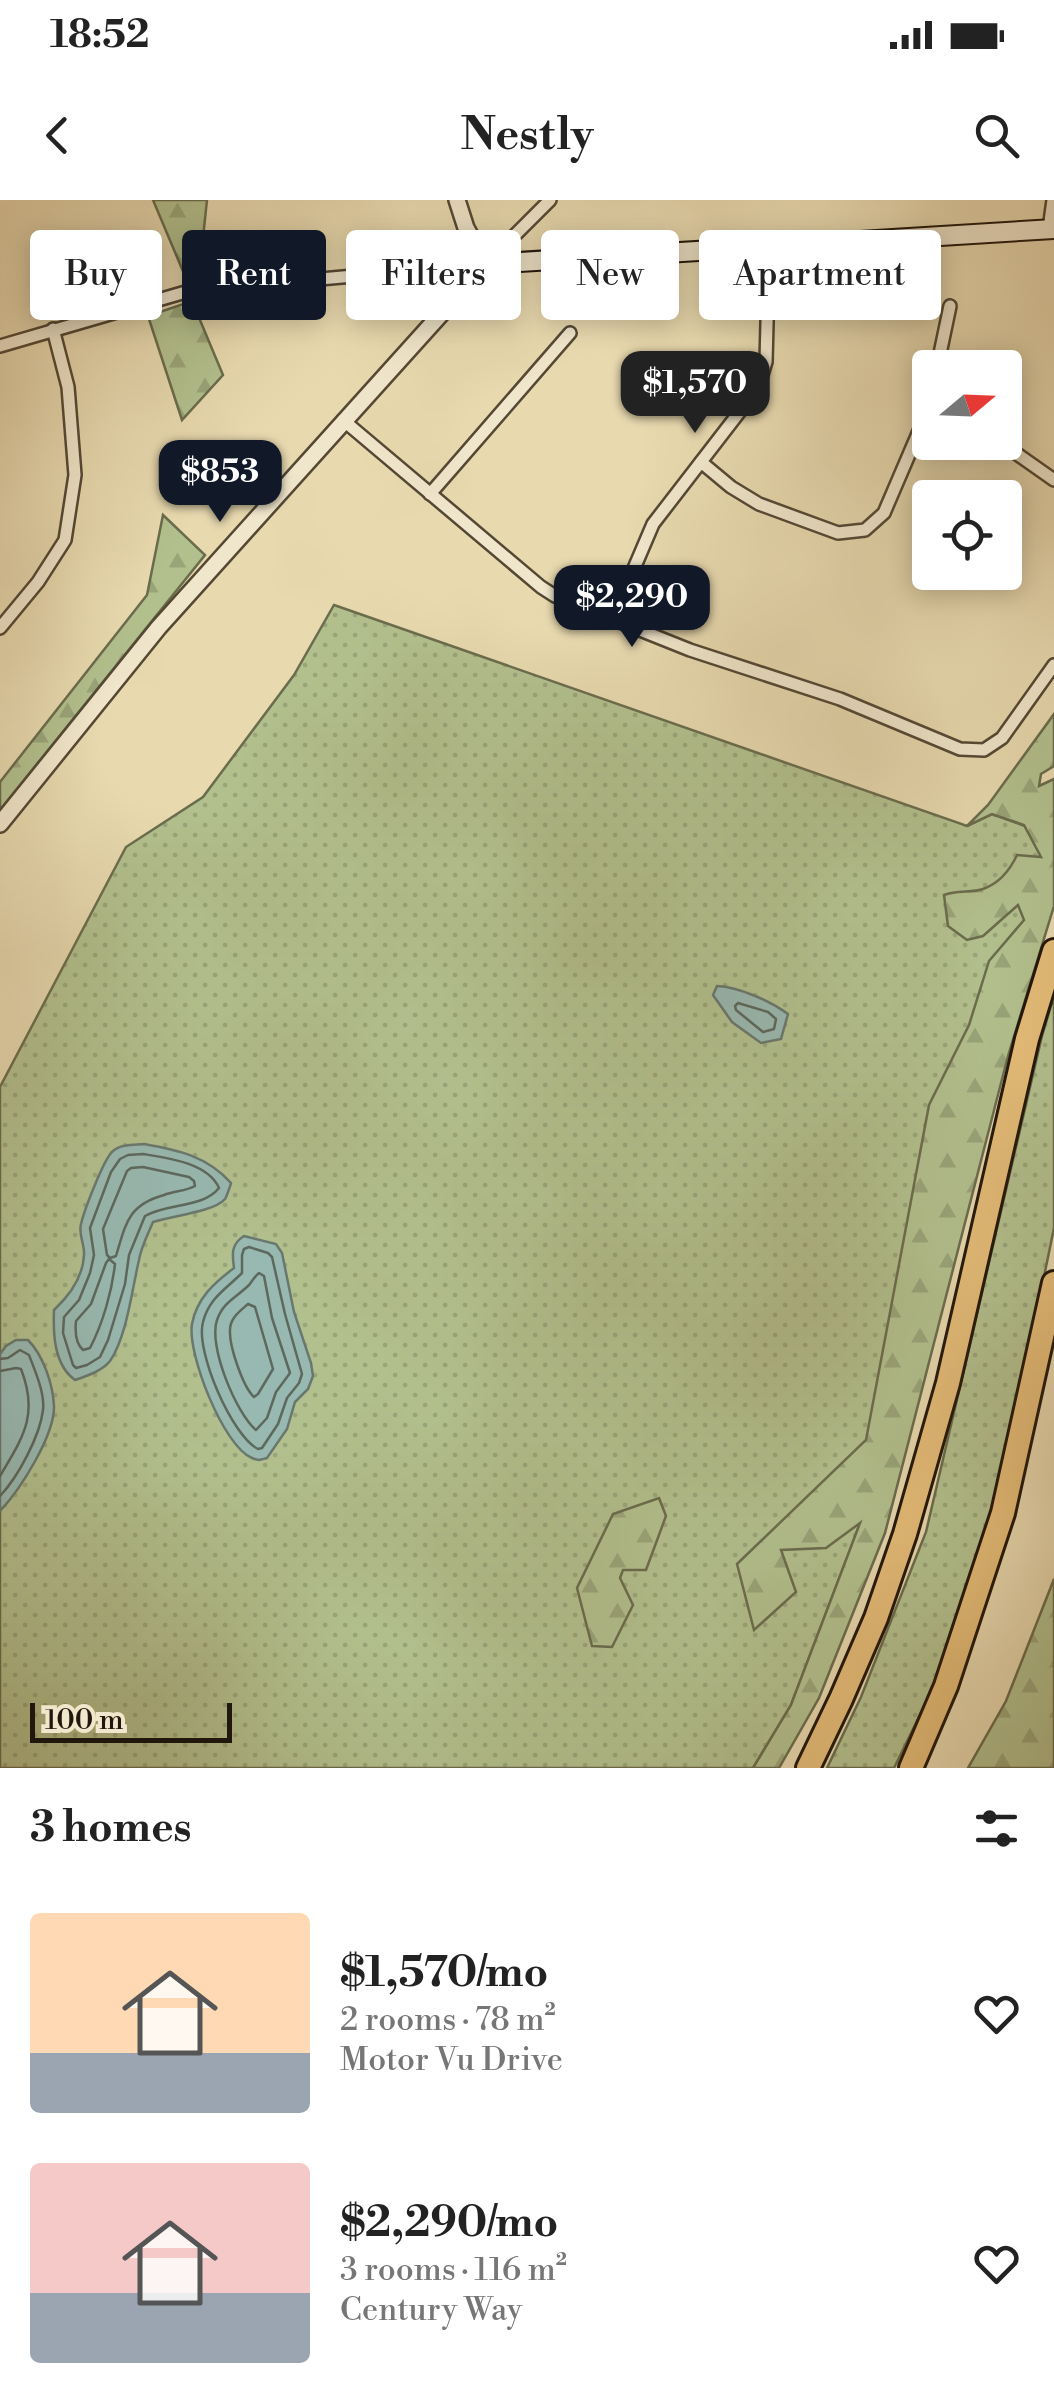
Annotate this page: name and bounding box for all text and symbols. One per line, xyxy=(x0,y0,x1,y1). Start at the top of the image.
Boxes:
text: 18:52 xyxy=(50,12,150,59)
text: Nestly xyxy=(460,107,594,164)
icon: back xyxy=(30,108,85,163)
icon: search xyxy=(969,108,1024,163)
chip: Buy xyxy=(30,230,162,320)
chip: Rent xyxy=(182,230,326,320)
chip: Filters xyxy=(346,230,521,320)
chip: New xyxy=(541,230,679,320)
chip: Apartment xyxy=(699,230,941,320)
north arrow xyxy=(912,350,1022,460)
map controls xyxy=(912,350,1022,590)
pin: $1,570 xyxy=(614,351,776,436)
text: $1,570 xyxy=(643,363,747,403)
pin: $853 xyxy=(161,440,279,525)
text: $853 xyxy=(181,452,259,492)
button: locate xyxy=(912,480,1022,590)
pin: $2,290 xyxy=(551,565,713,650)
text: $2,290 xyxy=(576,577,688,617)
scale bar xyxy=(30,1698,232,1742)
text: 100 m xyxy=(45,1703,124,1738)
icon: filters xyxy=(969,1801,1024,1856)
text: 3 homes xyxy=(30,1802,192,1855)
text: $1,570/mo xyxy=(340,1947,548,2000)
icon: home xyxy=(110,1953,230,2073)
icon: heart xyxy=(969,1986,1024,2041)
text: 2 rooms · 78 m² xyxy=(340,2000,556,2040)
text: Motor Vu Drive xyxy=(340,2040,563,2080)
text: $2,290/mo xyxy=(340,2197,558,2250)
icon: home xyxy=(110,2203,230,2323)
icon: heart xyxy=(969,2236,1024,2291)
text: 3 rooms · 116 m² xyxy=(340,2250,567,2290)
text: Century Way xyxy=(340,2290,522,2330)

